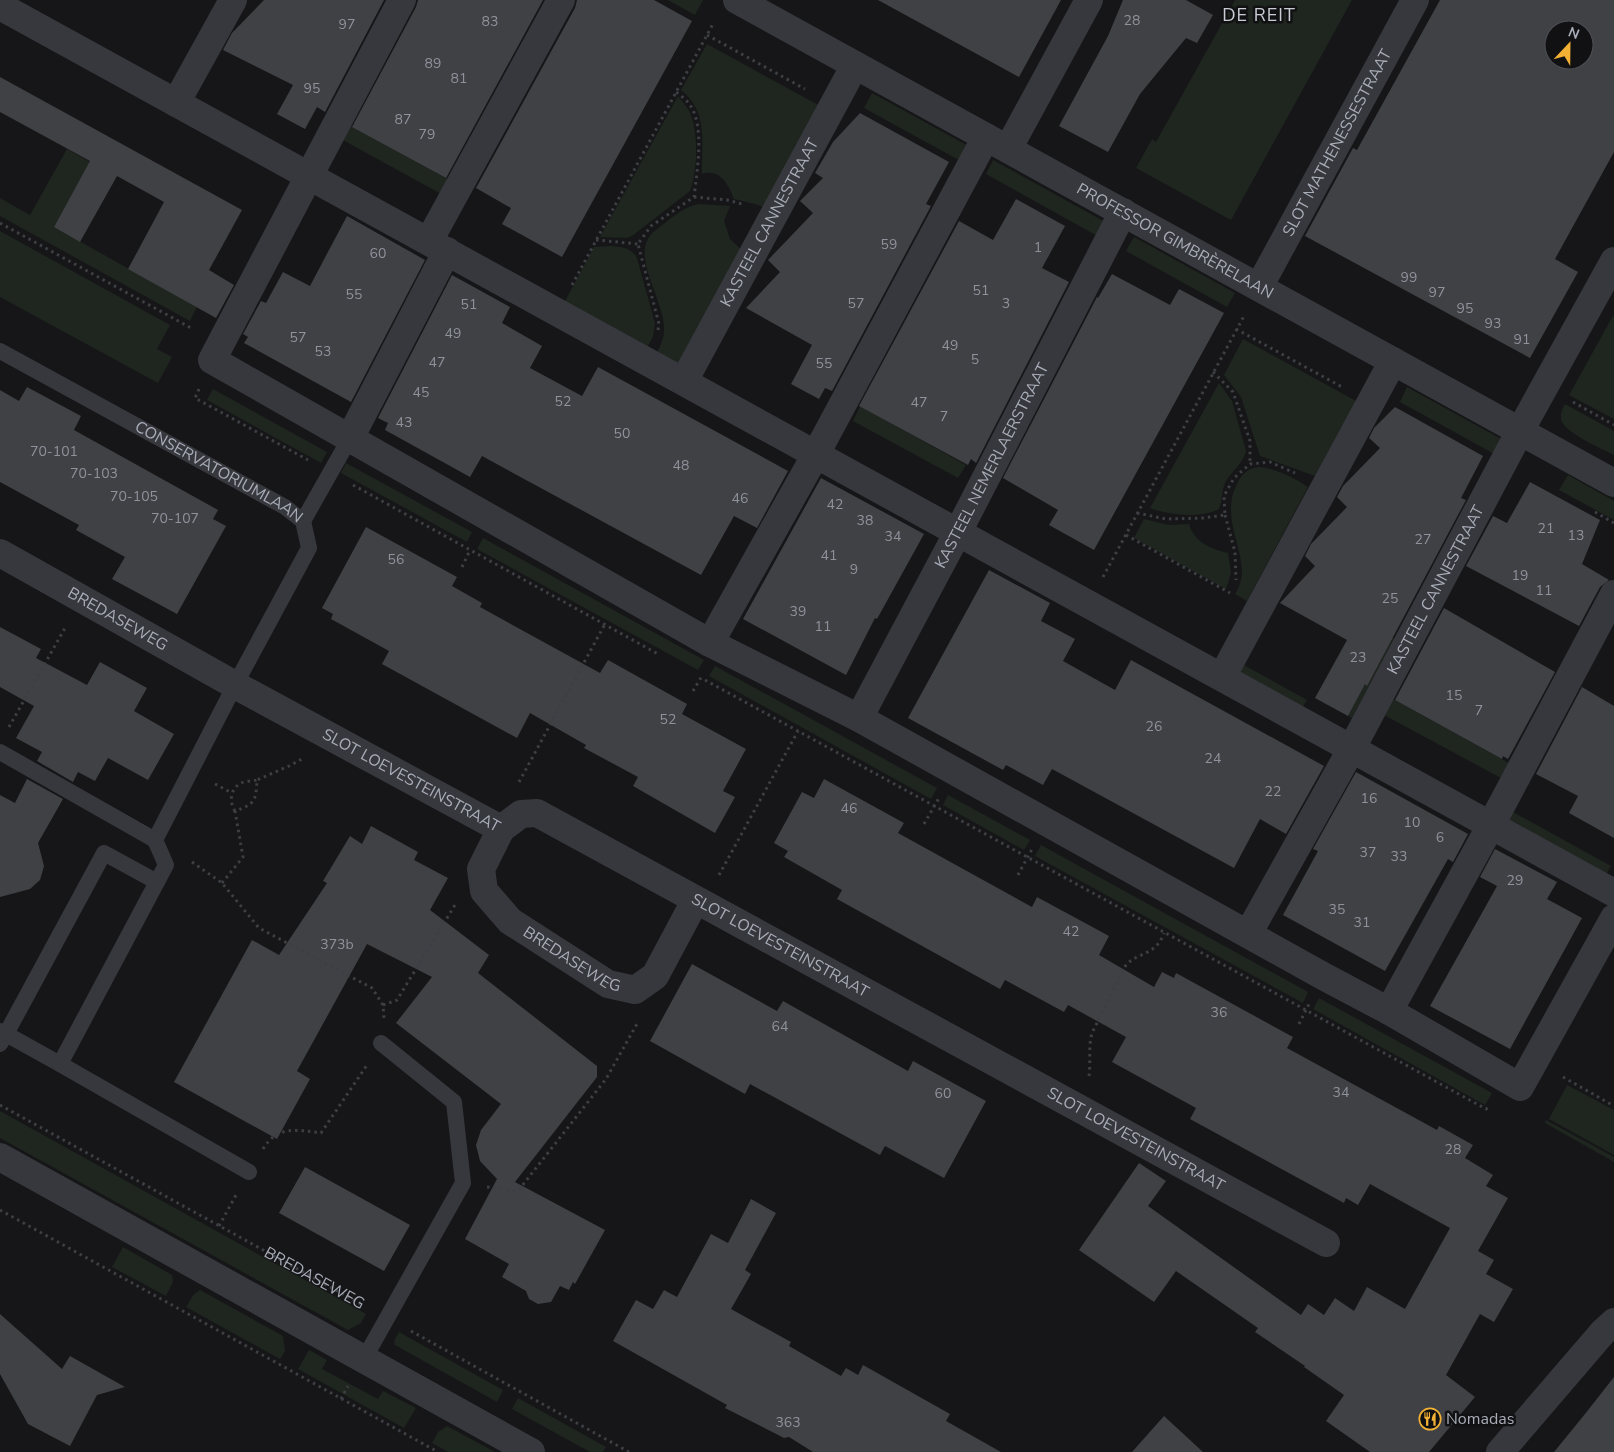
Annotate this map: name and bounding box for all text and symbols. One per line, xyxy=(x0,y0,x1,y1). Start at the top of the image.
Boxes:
district label: DE REIT xyxy=(1222,3,1296,27)
house number: 28 xyxy=(1124,11,1140,30)
house number: 83 xyxy=(482,12,498,31)
house number: 97 xyxy=(339,15,355,34)
north arrow xyxy=(1544,20,1594,70)
text: N xyxy=(1565,23,1582,44)
street label: SLOT MATHENESSESTRAAT xyxy=(1278,45,1397,240)
house number: 89 xyxy=(425,54,441,73)
house number: 81 xyxy=(451,69,467,88)
house number: 95 xyxy=(304,79,320,98)
house number: 87 xyxy=(395,110,411,129)
house number: 79 xyxy=(419,125,435,144)
street label: KASTEEL CANNESTRAAT xyxy=(715,134,824,311)
street label: PROFESSOR GIMBRÈRELAAN xyxy=(1073,178,1277,304)
house number: 59 xyxy=(881,235,897,254)
house number: 1 xyxy=(1034,238,1042,257)
house number: 60 xyxy=(370,244,386,263)
house number: 99 xyxy=(1401,268,1417,287)
house number: 51 xyxy=(973,281,989,300)
house number: 97 xyxy=(1429,283,1445,302)
house number: 55 xyxy=(346,285,362,304)
house number: 57 xyxy=(848,294,864,313)
house number: 3 xyxy=(1002,294,1010,313)
house number: 51 xyxy=(461,295,477,314)
house number: 95 xyxy=(1457,299,1473,318)
house number: 93 xyxy=(1485,314,1501,333)
house number: 49 xyxy=(445,324,461,343)
house number: 57 xyxy=(290,328,306,347)
house number: 91 xyxy=(1514,330,1530,349)
house number: 49 xyxy=(942,336,958,355)
house number: 53 xyxy=(315,342,331,361)
house number: 5 xyxy=(971,350,979,369)
house number: 47 xyxy=(429,353,445,372)
house number: 55 xyxy=(816,354,832,373)
street label: KASTEEL NEMERLAERSTRAAT xyxy=(930,359,1054,572)
house number: 45 xyxy=(413,383,429,402)
house number: 52 xyxy=(555,392,571,411)
house number: 47 xyxy=(911,393,927,412)
house number: 7 xyxy=(940,407,948,426)
house number: 43 xyxy=(396,413,412,432)
street label: CONSERVATORIUMLAAN xyxy=(131,416,308,528)
house number: 50 xyxy=(614,424,630,443)
house number: 70-101 xyxy=(30,442,78,461)
house number: 48 xyxy=(673,456,689,475)
house number: 70-103 xyxy=(70,464,118,483)
house number: 70-105 xyxy=(110,487,158,506)
house number: 46 xyxy=(732,489,748,508)
house number: 42 xyxy=(827,495,843,514)
street label: KASTEEL CANNESTRAAT xyxy=(1382,501,1490,678)
house number: 70-107 xyxy=(151,509,199,528)
house number: 38 xyxy=(857,511,873,530)
house number: 21 xyxy=(1538,519,1554,538)
house number: 13 xyxy=(1568,526,1584,545)
house number: 34 xyxy=(885,527,901,546)
house number: 27 xyxy=(1415,530,1431,549)
house number: 41 xyxy=(821,546,837,565)
house number: 56 xyxy=(388,550,404,569)
house number: 9 xyxy=(850,560,858,579)
house number: 19 xyxy=(1512,566,1528,585)
house number: 11 xyxy=(1536,581,1552,600)
street label: BREDASEWEG xyxy=(64,582,172,656)
house number: 25 xyxy=(1382,589,1398,608)
house number: 39 xyxy=(790,602,806,621)
house number: 11 xyxy=(815,617,831,636)
house number: 23 xyxy=(1350,648,1366,667)
house number: 15 xyxy=(1446,686,1462,705)
house number: 7 xyxy=(1475,701,1483,720)
house number: 52 xyxy=(660,710,676,729)
house number: 26 xyxy=(1146,717,1162,736)
street label: SLOT LOEVESTEINSTRAAT xyxy=(318,723,504,838)
house number: 24 xyxy=(1205,749,1221,768)
house number: 22 xyxy=(1265,782,1281,801)
house number: 16 xyxy=(1361,789,1377,808)
house number: 46 xyxy=(841,799,857,818)
house number: 10 xyxy=(1404,813,1420,832)
house number: 6 xyxy=(1436,828,1444,847)
house number: 37 xyxy=(1360,843,1376,862)
house number: 33 xyxy=(1391,847,1407,866)
house number: 29 xyxy=(1507,871,1523,890)
street label: SLOT LOEVESTEINSTRAAT xyxy=(687,888,873,1003)
house number: 35 xyxy=(1329,900,1345,919)
house number: 31 xyxy=(1354,913,1370,932)
street label: BREDASEWEG xyxy=(519,921,623,998)
house number: 42 xyxy=(1063,922,1079,941)
house number: 373b xyxy=(320,935,354,954)
house number: 36 xyxy=(1211,1003,1227,1022)
house number: 64 xyxy=(772,1017,788,1036)
street label: SLOT LOEVESTEINSTRAAT xyxy=(1043,1082,1229,1197)
house number: 34 xyxy=(1333,1083,1349,1102)
house number: 60 xyxy=(935,1084,951,1103)
house number: 28 xyxy=(1445,1140,1461,1159)
street label: BREDASEWEG xyxy=(260,1242,369,1315)
restaurant icon: Nomadas xyxy=(1418,1407,1442,1431)
place label: Nomadas xyxy=(1446,1408,1514,1430)
house number: 363 xyxy=(775,1413,801,1432)

